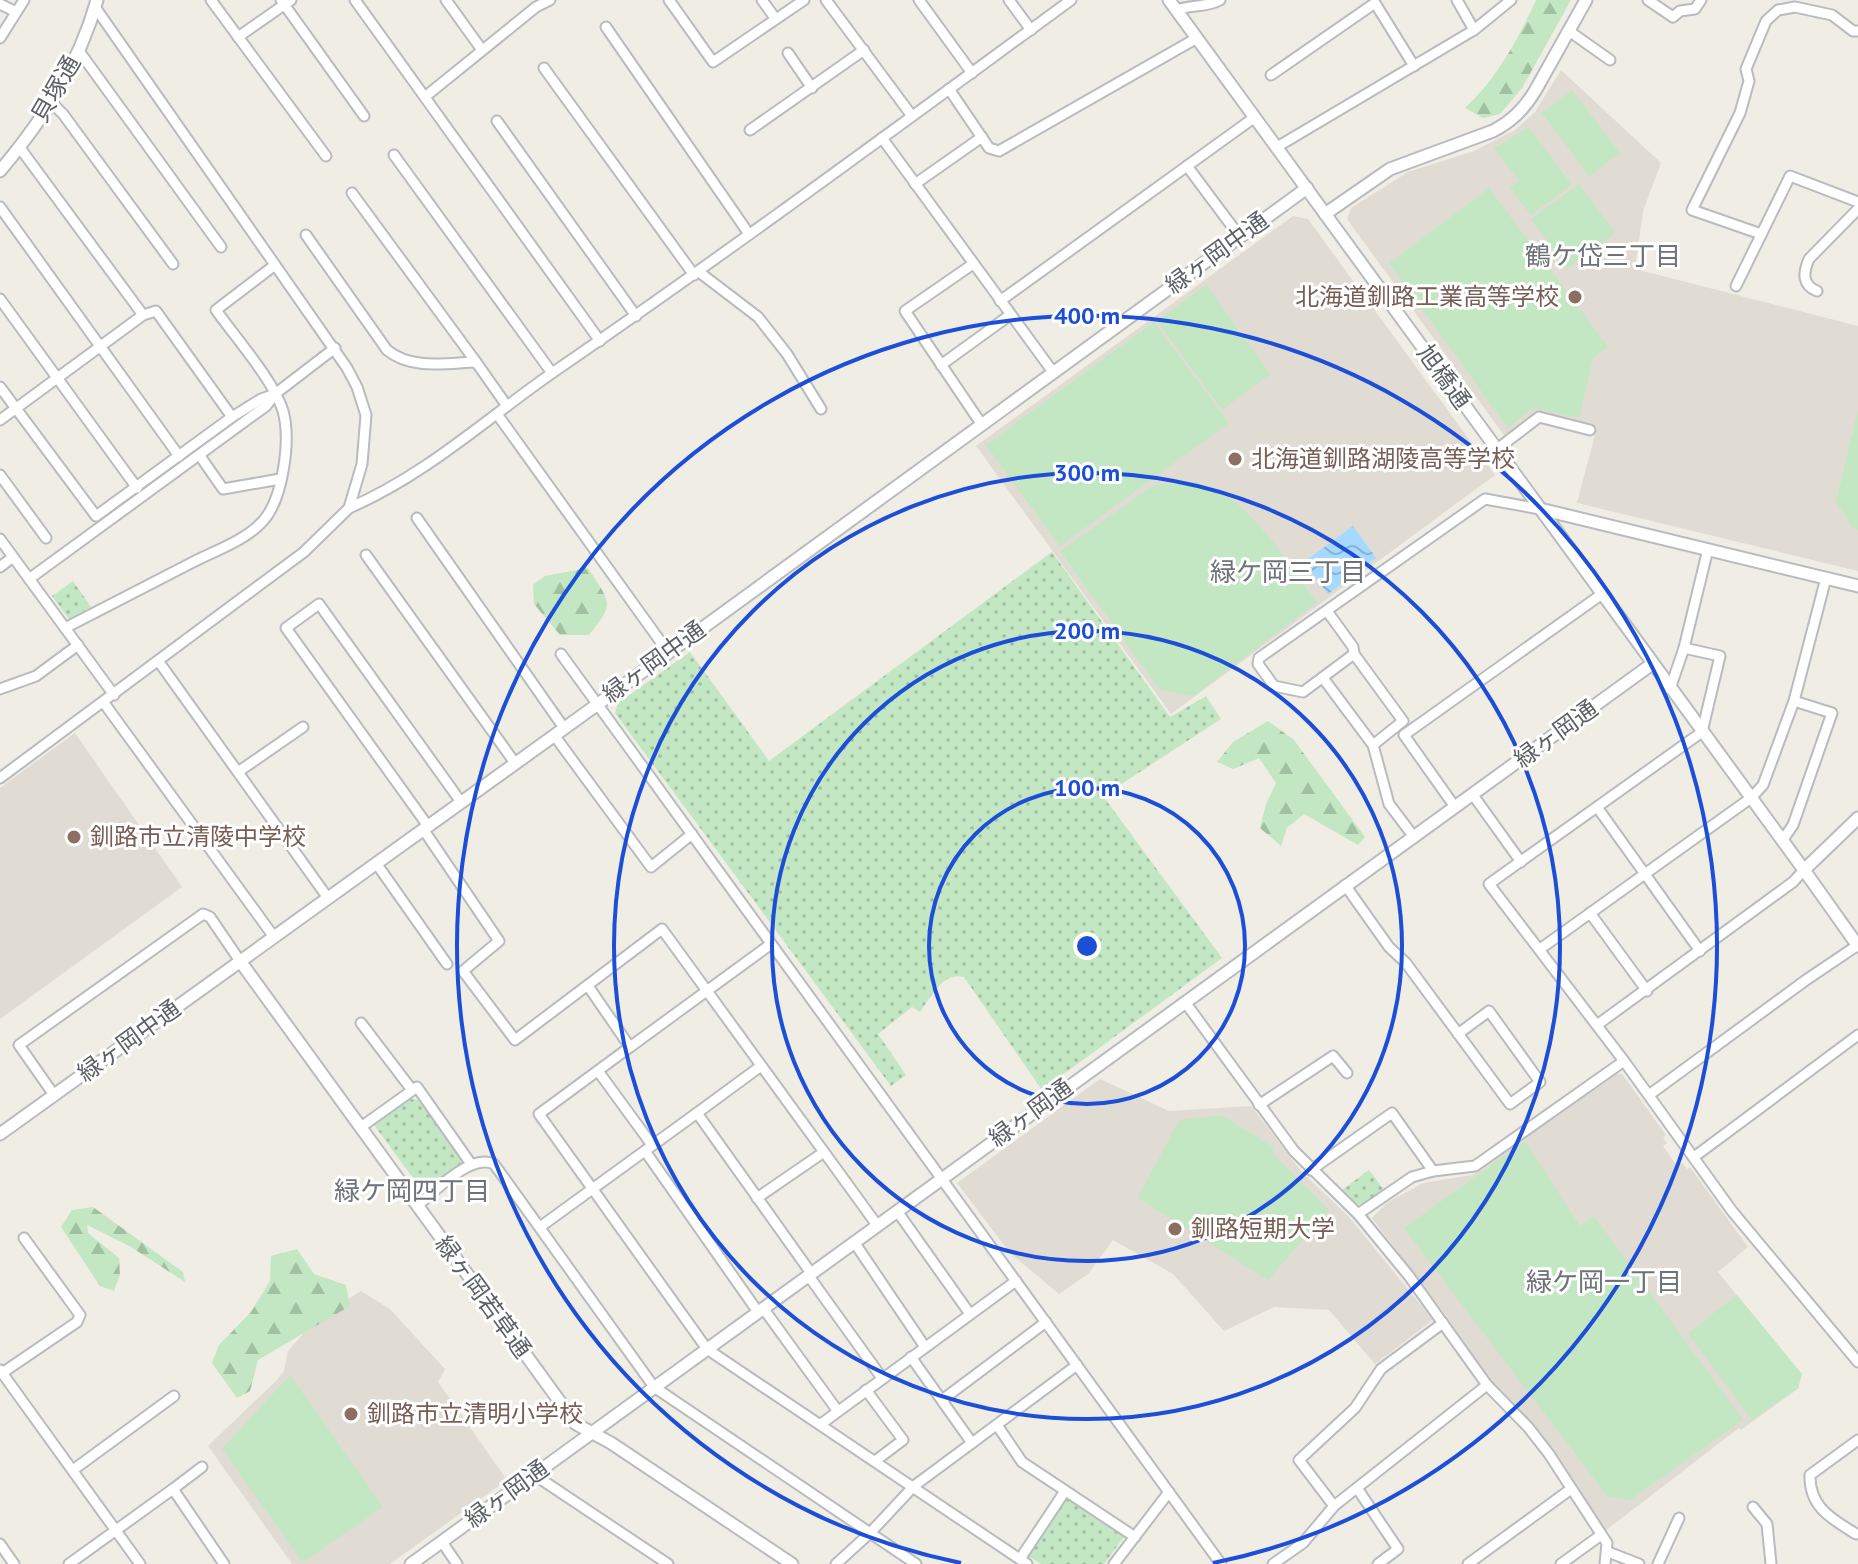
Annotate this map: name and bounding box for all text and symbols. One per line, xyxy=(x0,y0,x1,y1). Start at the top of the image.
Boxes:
street label: 貝塚通 xyxy=(24,50,87,128)
street label: 緑ヶ岡中通 xyxy=(1159,205,1274,300)
district label: 鶴ケ岱三丁目 xyxy=(1525,239,1681,272)
place label: 北海道釧路工業高等学校 xyxy=(1295,281,1559,312)
marker: 北海道釧路工業高等学校 xyxy=(1566,288,1584,306)
text: 400 m xyxy=(1054,300,1120,331)
street label: 旭橋通 xyxy=(1411,338,1478,415)
place label: 北海道釧路湖陵高等学校 xyxy=(1251,443,1515,474)
marker: 北海道釧路湖陵高等学校 xyxy=(1226,450,1244,468)
text: 300 m xyxy=(1054,457,1120,488)
district label: 緑ケ岡三丁目 xyxy=(1210,555,1366,588)
street label: 緑ヶ岡中通 xyxy=(596,614,711,709)
text: 200 m xyxy=(1054,615,1120,646)
street label: 緑ヶ岡通 xyxy=(1508,693,1604,774)
text: 100 m xyxy=(1054,772,1120,803)
place label: 釧路市立清陵中学校 xyxy=(90,821,306,852)
marker: 釧路市立清陵中学校 xyxy=(65,828,83,846)
centre of rings xyxy=(1073,932,1101,960)
street label: 緑ヶ岡中通 xyxy=(71,993,186,1088)
street label: 緑ヶ岡通 xyxy=(983,1072,1079,1153)
district label: 緑ケ岡四丁目 xyxy=(334,1174,490,1207)
place label: 釧路短期大学 xyxy=(1191,1213,1335,1244)
marker: 釧路短期大学 xyxy=(1166,1220,1184,1238)
street label: 緑ヶ岡若草通 xyxy=(429,1229,538,1364)
district label: 緑ケ岡一丁目 xyxy=(1526,1265,1682,1298)
place label: 釧路市立清明小学校 xyxy=(367,1398,583,1429)
marker: 釧路市立清明小学校 xyxy=(342,1405,360,1423)
street label: 緑ヶ岡通 xyxy=(459,1453,555,1534)

